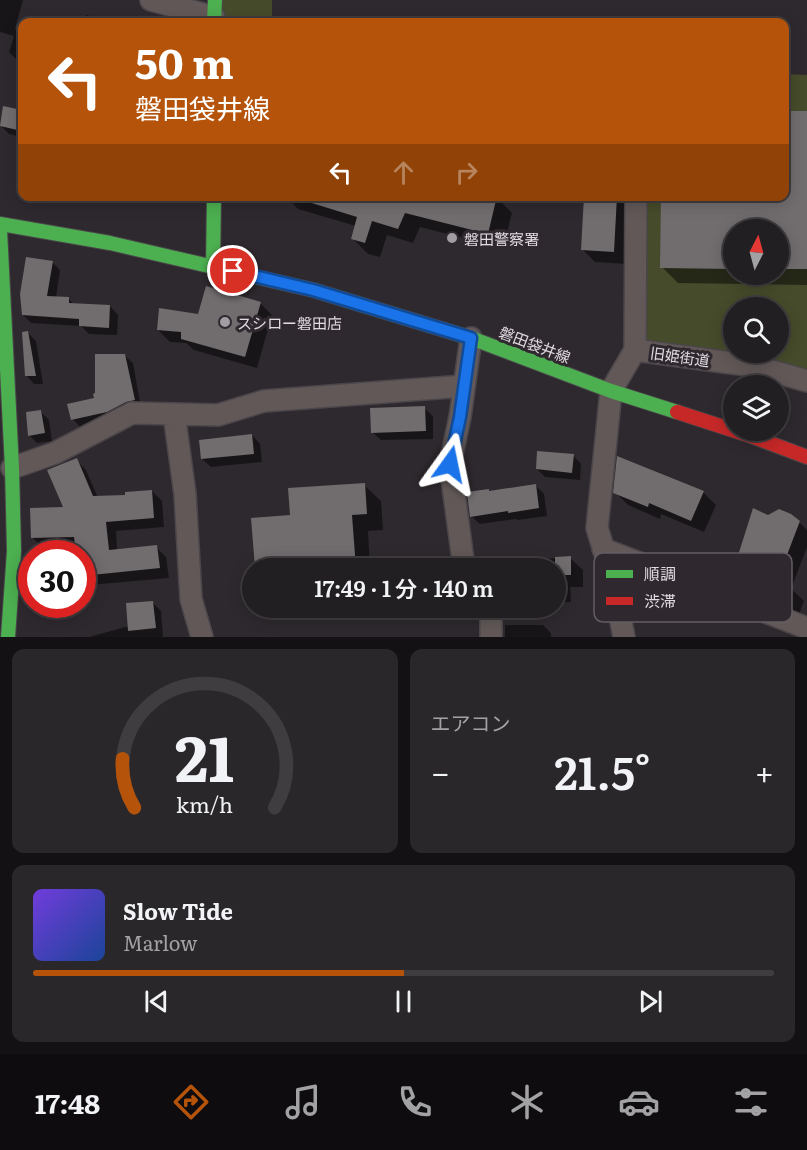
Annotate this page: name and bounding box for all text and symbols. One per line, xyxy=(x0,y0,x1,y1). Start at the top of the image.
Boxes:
text: 50 m xyxy=(135,30,234,92)
icon: left xyxy=(36,42,114,120)
text: 磐田袋井線 xyxy=(135,87,270,127)
icon: left xyxy=(324,156,357,189)
icon: ahead xyxy=(387,156,420,189)
icon: right xyxy=(450,156,483,189)
north arrow xyxy=(723,219,789,285)
map controls xyxy=(723,219,789,441)
place label: 磐田警察署 xyxy=(464,227,539,250)
marker: 磐田警察署 xyxy=(445,231,459,245)
pin xyxy=(207,245,258,296)
icon: arrive xyxy=(216,254,249,287)
button: search xyxy=(723,297,789,363)
place label: スシロー磐田店 xyxy=(237,311,342,334)
marker: スシロー磐田店 xyxy=(218,315,232,329)
street label: 磐田袋井線 xyxy=(496,320,574,368)
street label: 旧姫街道 xyxy=(649,340,711,372)
button: layers xyxy=(723,375,789,441)
position arrow xyxy=(418,432,482,496)
speed limit sign: 30 xyxy=(18,540,96,618)
legend xyxy=(594,553,792,622)
text: 順調 xyxy=(644,561,676,585)
text: 17:49 · 1 分 · 140 m xyxy=(314,571,494,604)
text: 渋滞 xyxy=(644,588,676,612)
text: エアコン xyxy=(431,707,511,737)
text: 21 xyxy=(175,709,234,801)
text: 21.5° xyxy=(554,737,650,804)
text: − xyxy=(431,746,450,795)
text: + xyxy=(755,746,774,795)
text: km/h xyxy=(176,788,233,820)
text: Slow Tide xyxy=(123,894,233,927)
text: Marlow xyxy=(123,927,198,957)
icon: previous xyxy=(140,985,173,1018)
icon: pause xyxy=(387,985,420,1018)
icon: next xyxy=(634,985,667,1018)
icon: directions xyxy=(170,1081,212,1123)
icon: music xyxy=(282,1081,324,1123)
icon: phone xyxy=(394,1081,436,1123)
icon: climate xyxy=(506,1081,548,1123)
icon: car xyxy=(618,1081,660,1123)
icon: filters xyxy=(730,1081,772,1123)
text: 17:48 xyxy=(35,1082,100,1122)

